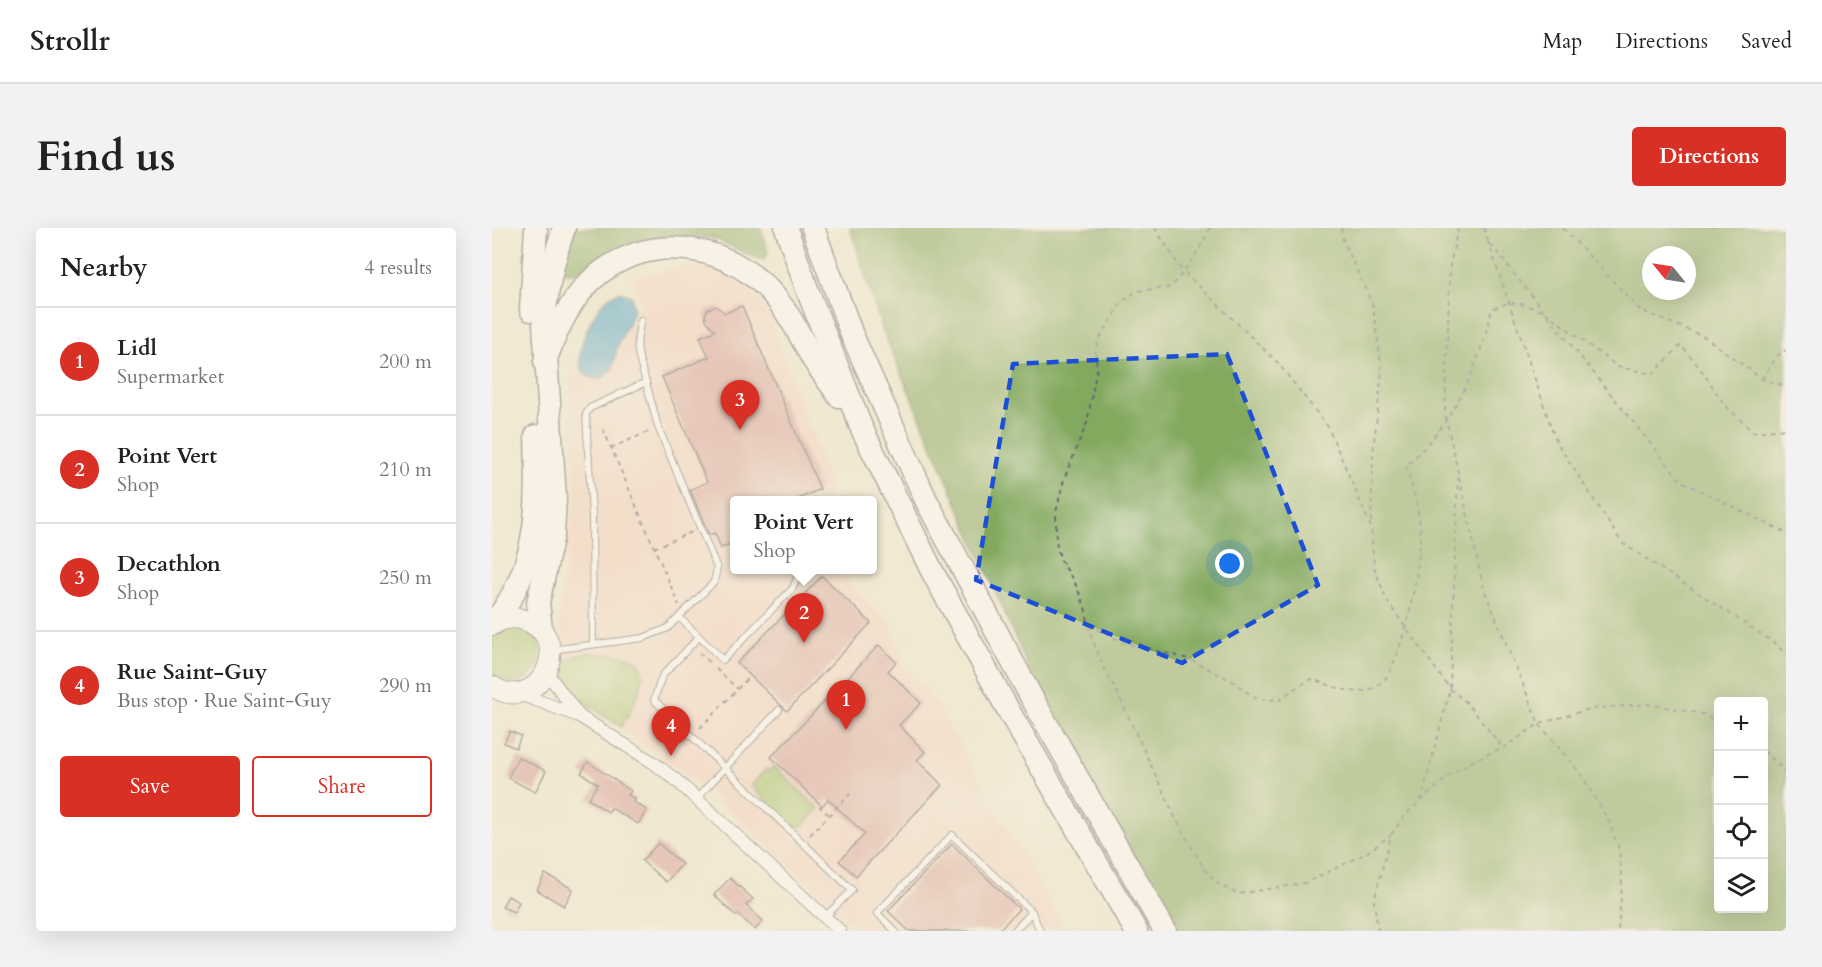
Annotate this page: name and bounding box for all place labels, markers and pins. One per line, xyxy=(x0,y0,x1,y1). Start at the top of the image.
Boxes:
pin: 3 xyxy=(720,380,760,430)
pin: 2 xyxy=(784,594,824,643)
pin: 1 xyxy=(826,680,866,730)
pin: 4 xyxy=(652,706,690,756)

